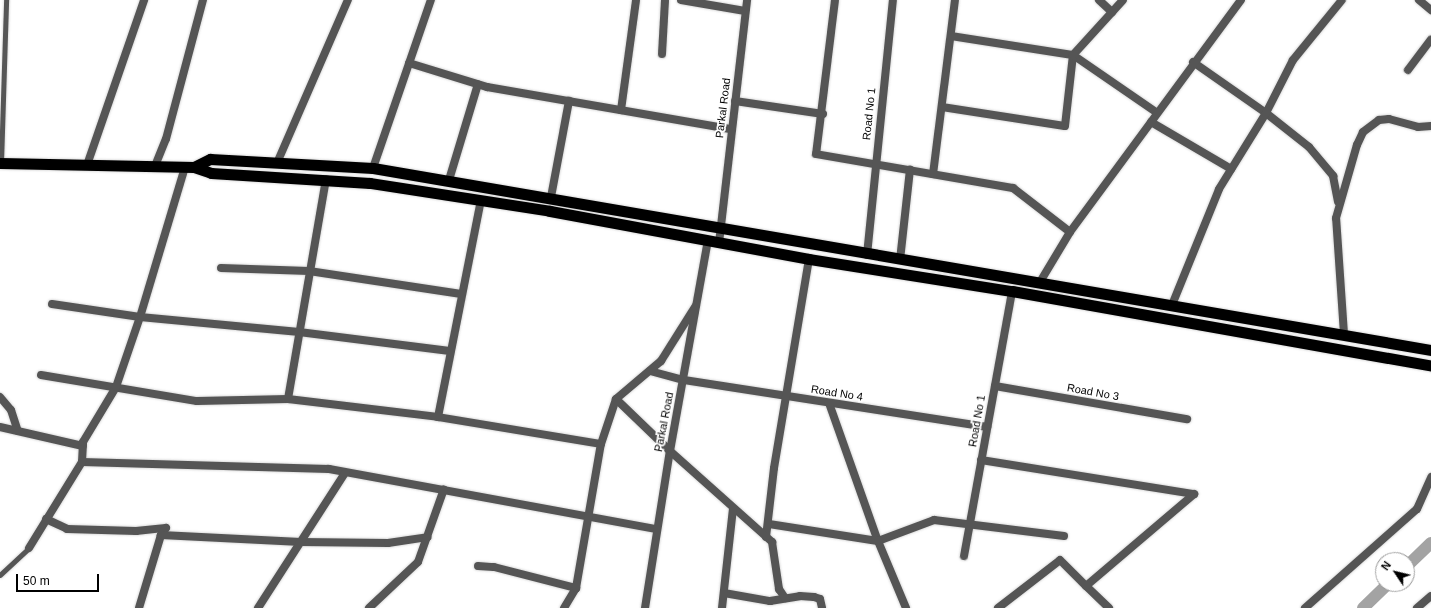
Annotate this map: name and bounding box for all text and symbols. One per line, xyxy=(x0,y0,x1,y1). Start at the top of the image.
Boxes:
street label: Parkal Road xyxy=(713,77,733,139)
street label: Road No 1 xyxy=(860,87,878,141)
street label: Road No 3 xyxy=(1066,381,1120,403)
street label: Road No 4 xyxy=(810,382,864,404)
street label: Parkal Road xyxy=(652,391,676,453)
street label: Road No 1 xyxy=(966,394,988,448)
north arrow xyxy=(1375,552,1415,592)
text: N xyxy=(1379,559,1393,572)
scale bar xyxy=(18,566,101,592)
text: 50 m xyxy=(23,574,50,588)

